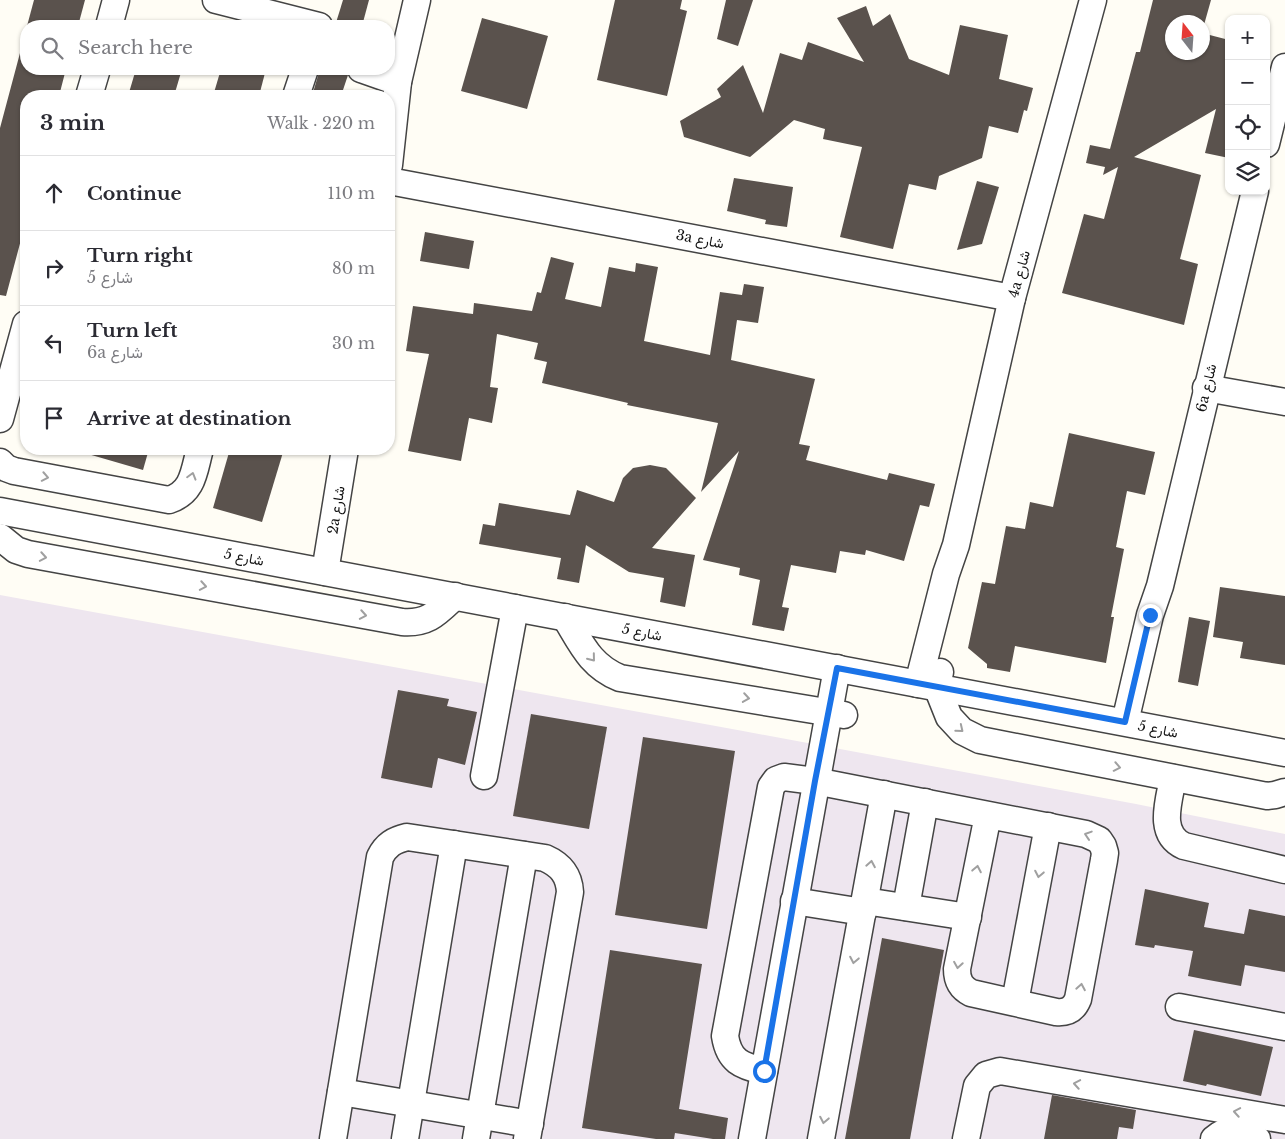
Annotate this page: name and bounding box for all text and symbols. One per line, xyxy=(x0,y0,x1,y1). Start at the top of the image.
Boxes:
north arrow xyxy=(1165,15,1210,60)
map controls xyxy=(1225,15,1270,195)
button: + xyxy=(1225,15,1270,60)
search box xyxy=(20,20,395,75)
icon: search xyxy=(38,34,66,62)
text: Search here xyxy=(78,36,193,59)
button: − xyxy=(1225,60,1270,105)
button: locate xyxy=(1225,105,1270,150)
text: 3 min xyxy=(40,110,105,136)
text: Walk · 220 m xyxy=(267,113,375,133)
button: layers xyxy=(1225,150,1270,195)
icon: ahead xyxy=(40,179,68,207)
text: Continue xyxy=(87,182,182,205)
text: 110 m xyxy=(328,183,375,203)
street label: 3a شارع xyxy=(674,226,725,254)
text: Turn right xyxy=(87,244,193,267)
street label: 4a شارع xyxy=(1004,248,1036,300)
icon: right xyxy=(40,254,68,282)
text: 80 m xyxy=(332,258,375,278)
text: شارع 5 xyxy=(87,267,133,287)
text: Turn left xyxy=(87,319,178,342)
icon: left xyxy=(40,329,68,357)
text: 30 m xyxy=(332,333,375,353)
text: 6a شارع xyxy=(87,342,143,362)
street label: 6a شارع xyxy=(1192,362,1222,414)
icon: arrive xyxy=(40,404,68,432)
text: Arrive at destination xyxy=(87,407,291,430)
one-way arrow xyxy=(41,472,49,482)
one-way arrow xyxy=(187,472,197,480)
street label: 2a شارع xyxy=(323,485,351,536)
street label: شارع 5 xyxy=(222,544,265,572)
one-way arrow xyxy=(38,552,47,562)
one-way arrow xyxy=(198,580,207,591)
route end xyxy=(1139,604,1162,627)
one-way arrow xyxy=(358,609,367,619)
street label: شارع 5 xyxy=(620,619,663,647)
one-way arrow xyxy=(586,652,595,662)
one-way arrow xyxy=(741,693,750,703)
street label: شارع 5 xyxy=(1136,716,1179,744)
one-way arrow xyxy=(955,723,964,732)
one-way arrow xyxy=(1113,761,1121,772)
one-way arrow xyxy=(1084,831,1093,841)
one-way arrow xyxy=(866,860,876,868)
one-way arrow xyxy=(972,865,982,874)
one-way arrow xyxy=(1034,870,1045,879)
one-way arrow xyxy=(850,955,860,964)
one-way arrow xyxy=(953,961,964,969)
one-way arrow xyxy=(1075,982,1085,991)
route start xyxy=(753,1060,776,1083)
one-way arrow xyxy=(1073,1079,1081,1089)
one-way arrow xyxy=(1233,1107,1241,1117)
one-way arrow xyxy=(820,1115,830,1124)

